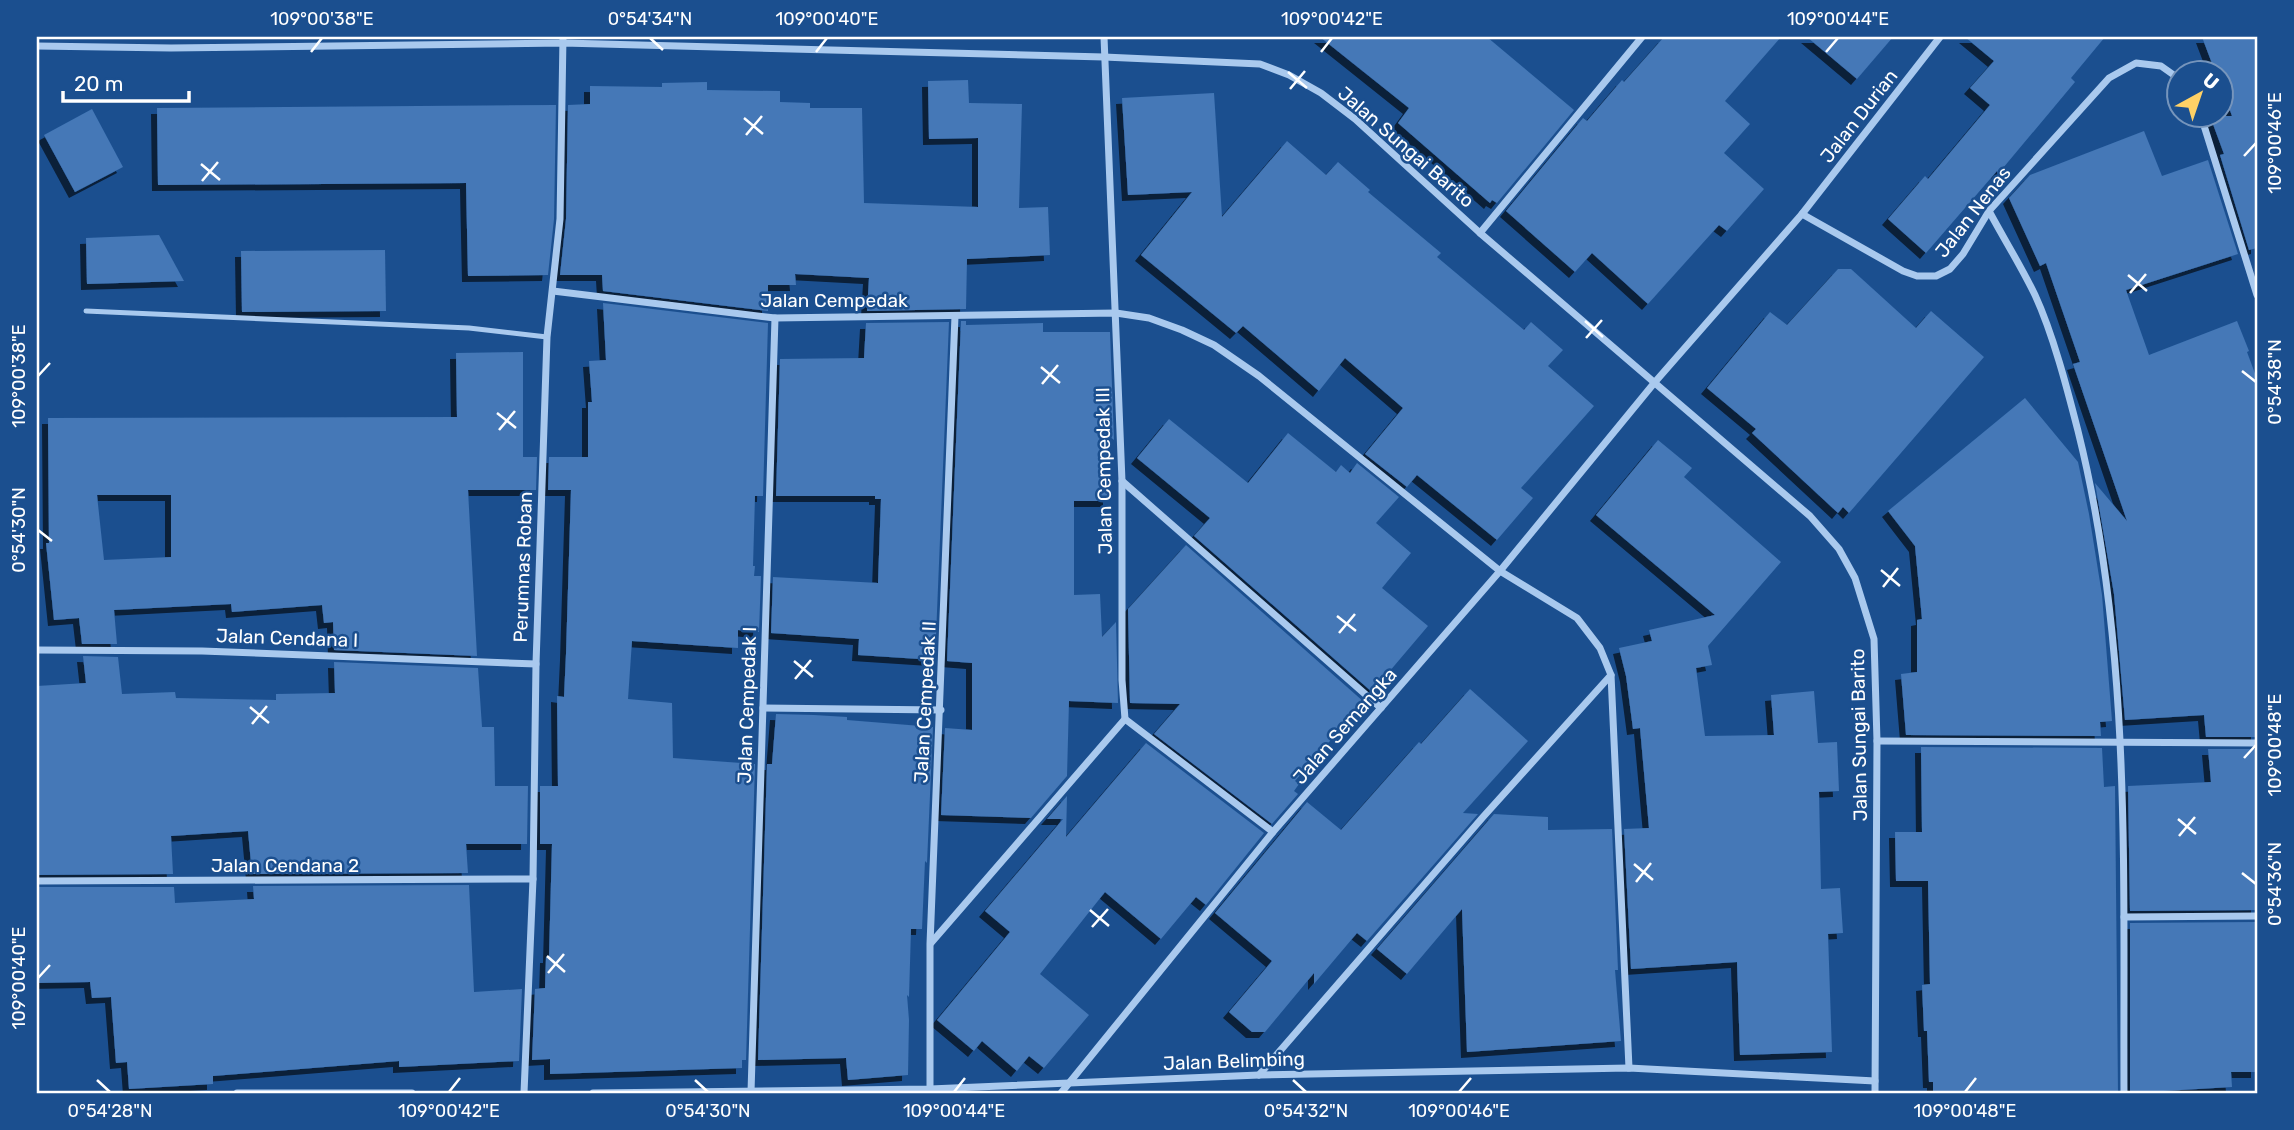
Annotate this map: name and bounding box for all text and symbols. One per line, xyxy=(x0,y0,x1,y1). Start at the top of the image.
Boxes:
text: 109°00'38"E xyxy=(270,8,374,30)
text: 0°54'34"N xyxy=(608,8,692,30)
text: 109°00'40"E xyxy=(776,8,878,30)
text: 109°00'42"E xyxy=(1281,8,1383,30)
text: 109°00'44"E xyxy=(1787,8,1889,30)
scale bar xyxy=(63,60,189,104)
north arrow xyxy=(2164,60,2234,130)
street label: Jalan Durian xyxy=(1815,65,1903,167)
text: U xyxy=(2198,68,2223,95)
text: 20 m xyxy=(74,71,123,96)
street label: Jalan Sungai Barito xyxy=(1333,82,1479,212)
text: 109°00'46"E xyxy=(2264,92,2286,194)
street label: Jalan Nenas xyxy=(1930,162,2016,262)
street label: Jalan Cempedak xyxy=(760,289,908,312)
text: 109°00'38"E xyxy=(8,324,30,428)
text: 0°54'38"N xyxy=(2264,339,2286,425)
street label: Jalan Cempedak III xyxy=(1091,387,1117,555)
text: 0°54'30"N xyxy=(8,487,30,573)
street label: Perumnas Roban xyxy=(509,491,537,643)
street label: Jalan Cempedak II xyxy=(909,620,941,784)
street label: Jalan Cendana I xyxy=(216,624,358,652)
street label: Jalan Cempedak I xyxy=(733,626,761,784)
street label: Jalan Sungai Barito xyxy=(1846,648,1872,822)
street label: Jalan Semangka xyxy=(1288,663,1402,789)
text: 109°00'48"E xyxy=(2264,694,2286,796)
text: 0°54'36"N xyxy=(2264,842,2286,926)
street label: Jalan Cendana 2 xyxy=(211,854,359,877)
text: 109°00'40"E xyxy=(8,927,30,1029)
street label: Jalan Belimbing xyxy=(1163,1047,1305,1075)
text: 0°54'28"N xyxy=(67,1100,153,1122)
text: 109°00'42"E xyxy=(398,1100,500,1122)
text: 0°54'30"N xyxy=(665,1100,751,1122)
text: 109°00'44"E xyxy=(903,1100,1005,1122)
text: 0°54'32"N xyxy=(1264,1100,1348,1122)
text: 109°00'46"E xyxy=(1408,1100,1510,1122)
text: 109°00'48"E xyxy=(1914,1100,2016,1122)

